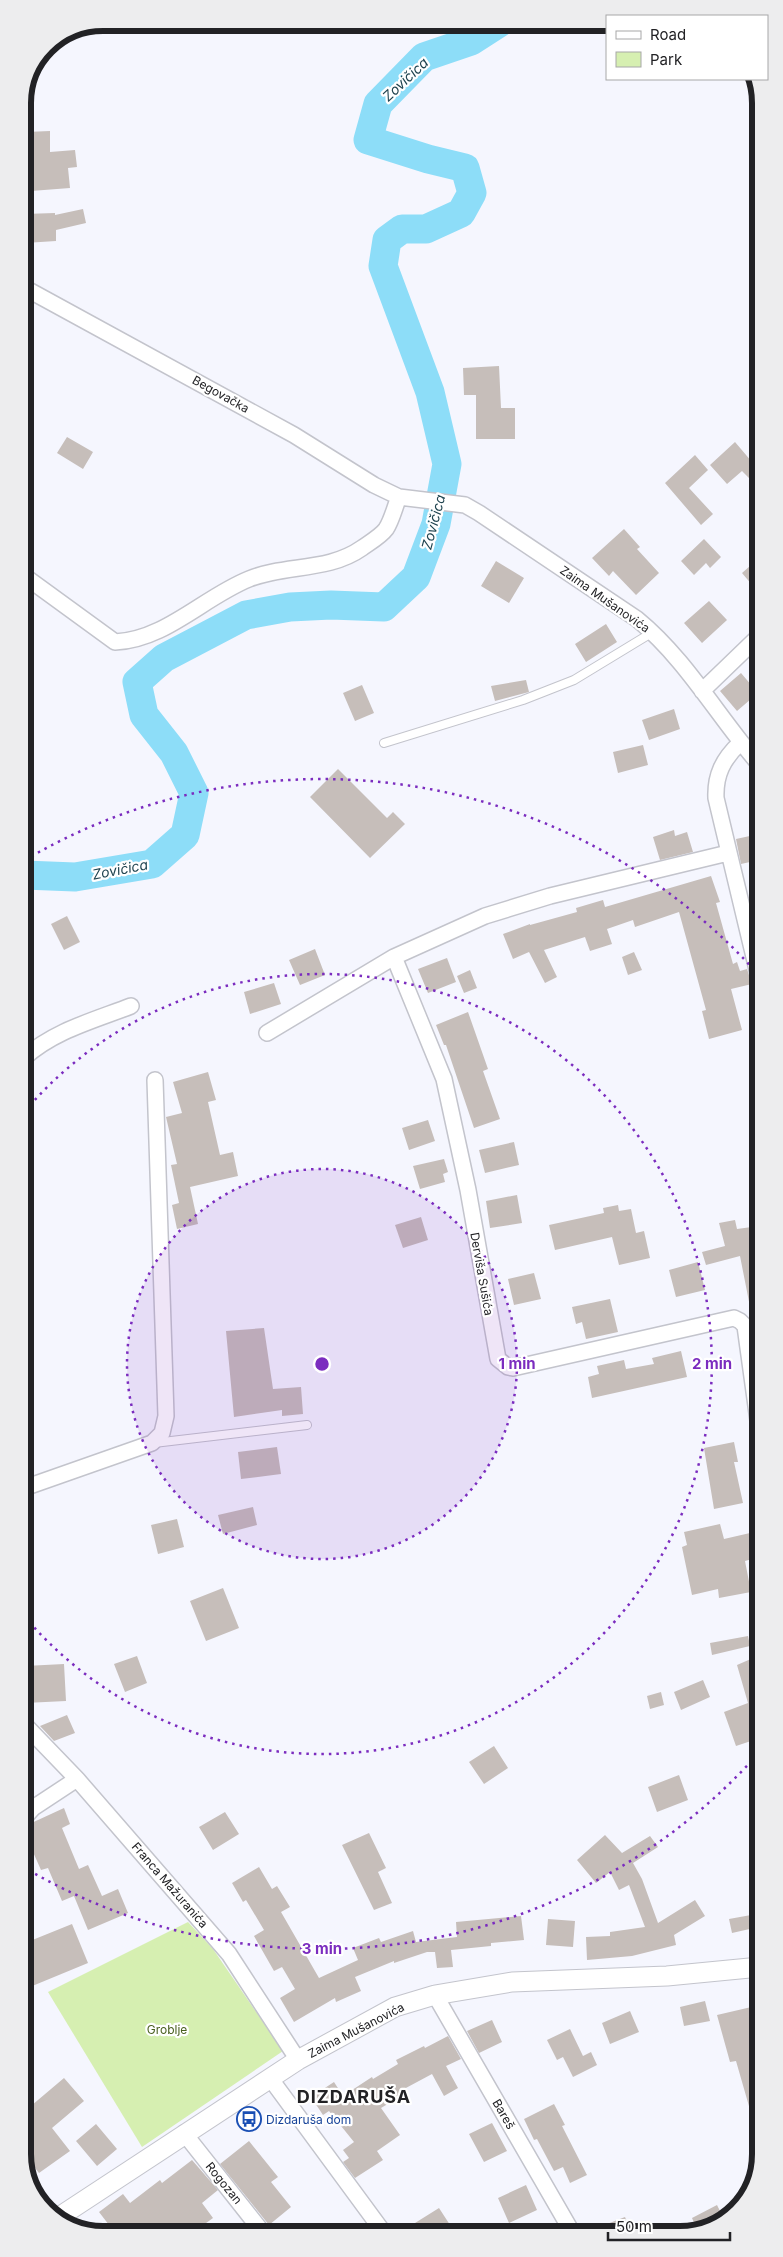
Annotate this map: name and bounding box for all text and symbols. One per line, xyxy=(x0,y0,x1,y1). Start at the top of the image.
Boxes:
legend xyxy=(606,15,768,80)
text: Road xyxy=(650,25,686,44)
text: Park xyxy=(650,50,683,69)
water label: Zovičica xyxy=(379,53,432,104)
street label: Begovačka xyxy=(190,372,252,416)
water label: Zovičica xyxy=(418,492,449,551)
street label: Zaima Mušanovića xyxy=(557,562,653,636)
water label: Zovičica xyxy=(91,855,150,883)
street label: Derviša Sušića xyxy=(467,1231,497,1317)
text: 1 min xyxy=(498,1354,536,1373)
text: 2 min xyxy=(692,1354,732,1373)
centre of rings xyxy=(313,1355,331,1373)
street label: Franca Mažuranića xyxy=(129,1839,211,1931)
text: 3 min xyxy=(302,1939,342,1958)
street label: Zaima Mušanovića xyxy=(305,1999,407,2061)
park label: Groblje xyxy=(147,2022,187,2037)
district label: DIZDARUŠA xyxy=(297,2086,411,2107)
street label: Bareš xyxy=(489,2096,519,2132)
bus stop icon: Dizdaruša dom xyxy=(236,2106,262,2132)
place label: Dizdaruša dom xyxy=(266,2112,351,2127)
street label: Rogozan xyxy=(203,2159,245,2207)
scale bar xyxy=(608,2210,730,2242)
text: 50 m xyxy=(616,2217,652,2236)

